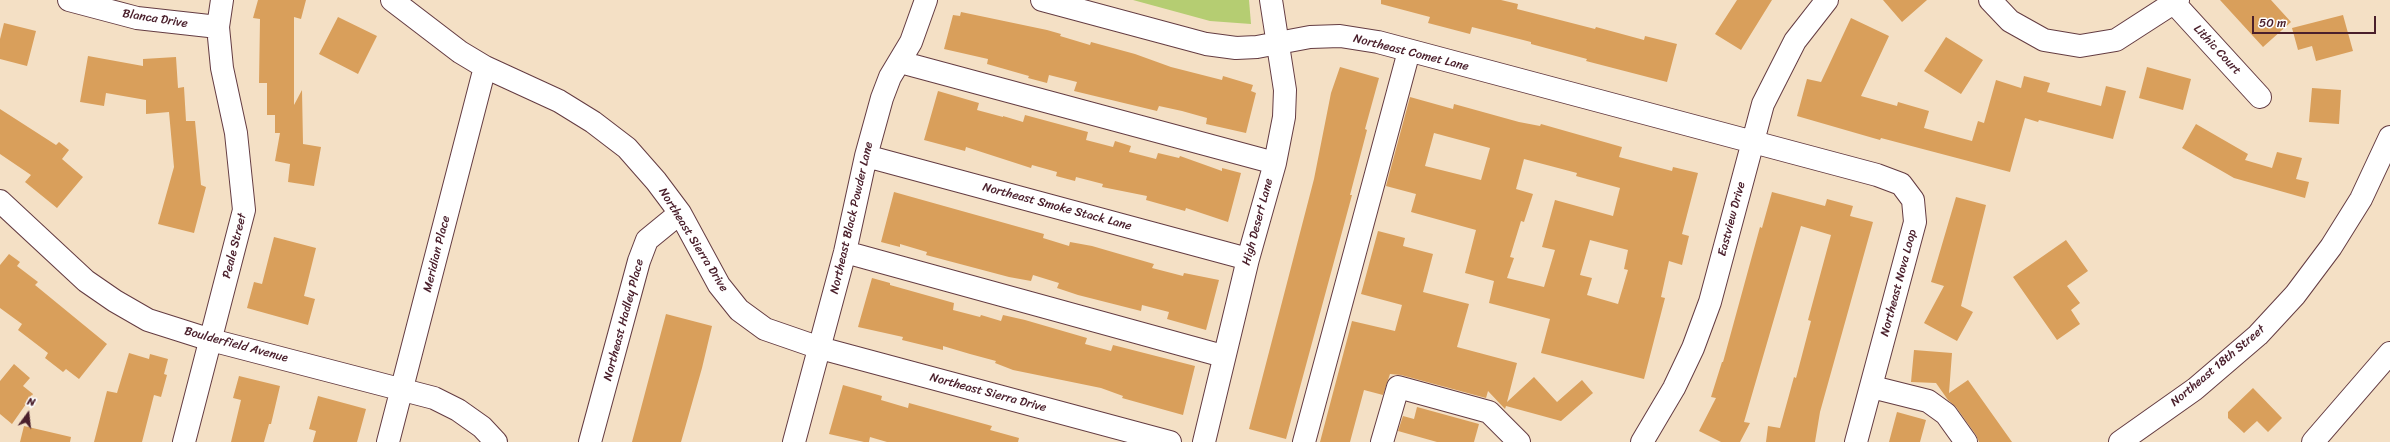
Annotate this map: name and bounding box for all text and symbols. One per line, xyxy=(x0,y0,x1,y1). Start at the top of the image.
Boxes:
street label: Blanca Drive xyxy=(121,7,189,31)
scale bar xyxy=(2254,8,2378,34)
text: 50 m xyxy=(2259,12,2286,34)
street label: Lithic Court xyxy=(2190,22,2244,78)
street label: Northeast Comet Lane xyxy=(1352,32,1470,74)
street label: Northeast Black Powder Lane xyxy=(827,140,877,296)
street label: High Desert Lane xyxy=(1239,177,1277,267)
street label: Northeast Smoke Stack Lane xyxy=(981,180,1133,234)
street label: Eastview Drive xyxy=(1715,180,1749,258)
street label: Northeast Sierra Drive xyxy=(655,185,731,295)
street label: Peale Street xyxy=(220,212,250,280)
street label: Meridian Place xyxy=(421,214,453,294)
street label: Northeast Nova Loop xyxy=(1878,228,1920,338)
street label: Northeast Hadley Place xyxy=(601,258,647,382)
street label: Northeast 18th Street xyxy=(2168,322,2268,410)
street label: Boulderfield Avenue xyxy=(183,324,289,366)
street label: Northeast Sierra Drive xyxy=(928,371,1048,415)
text: N xyxy=(25,392,37,412)
north arrow xyxy=(8,394,48,434)

